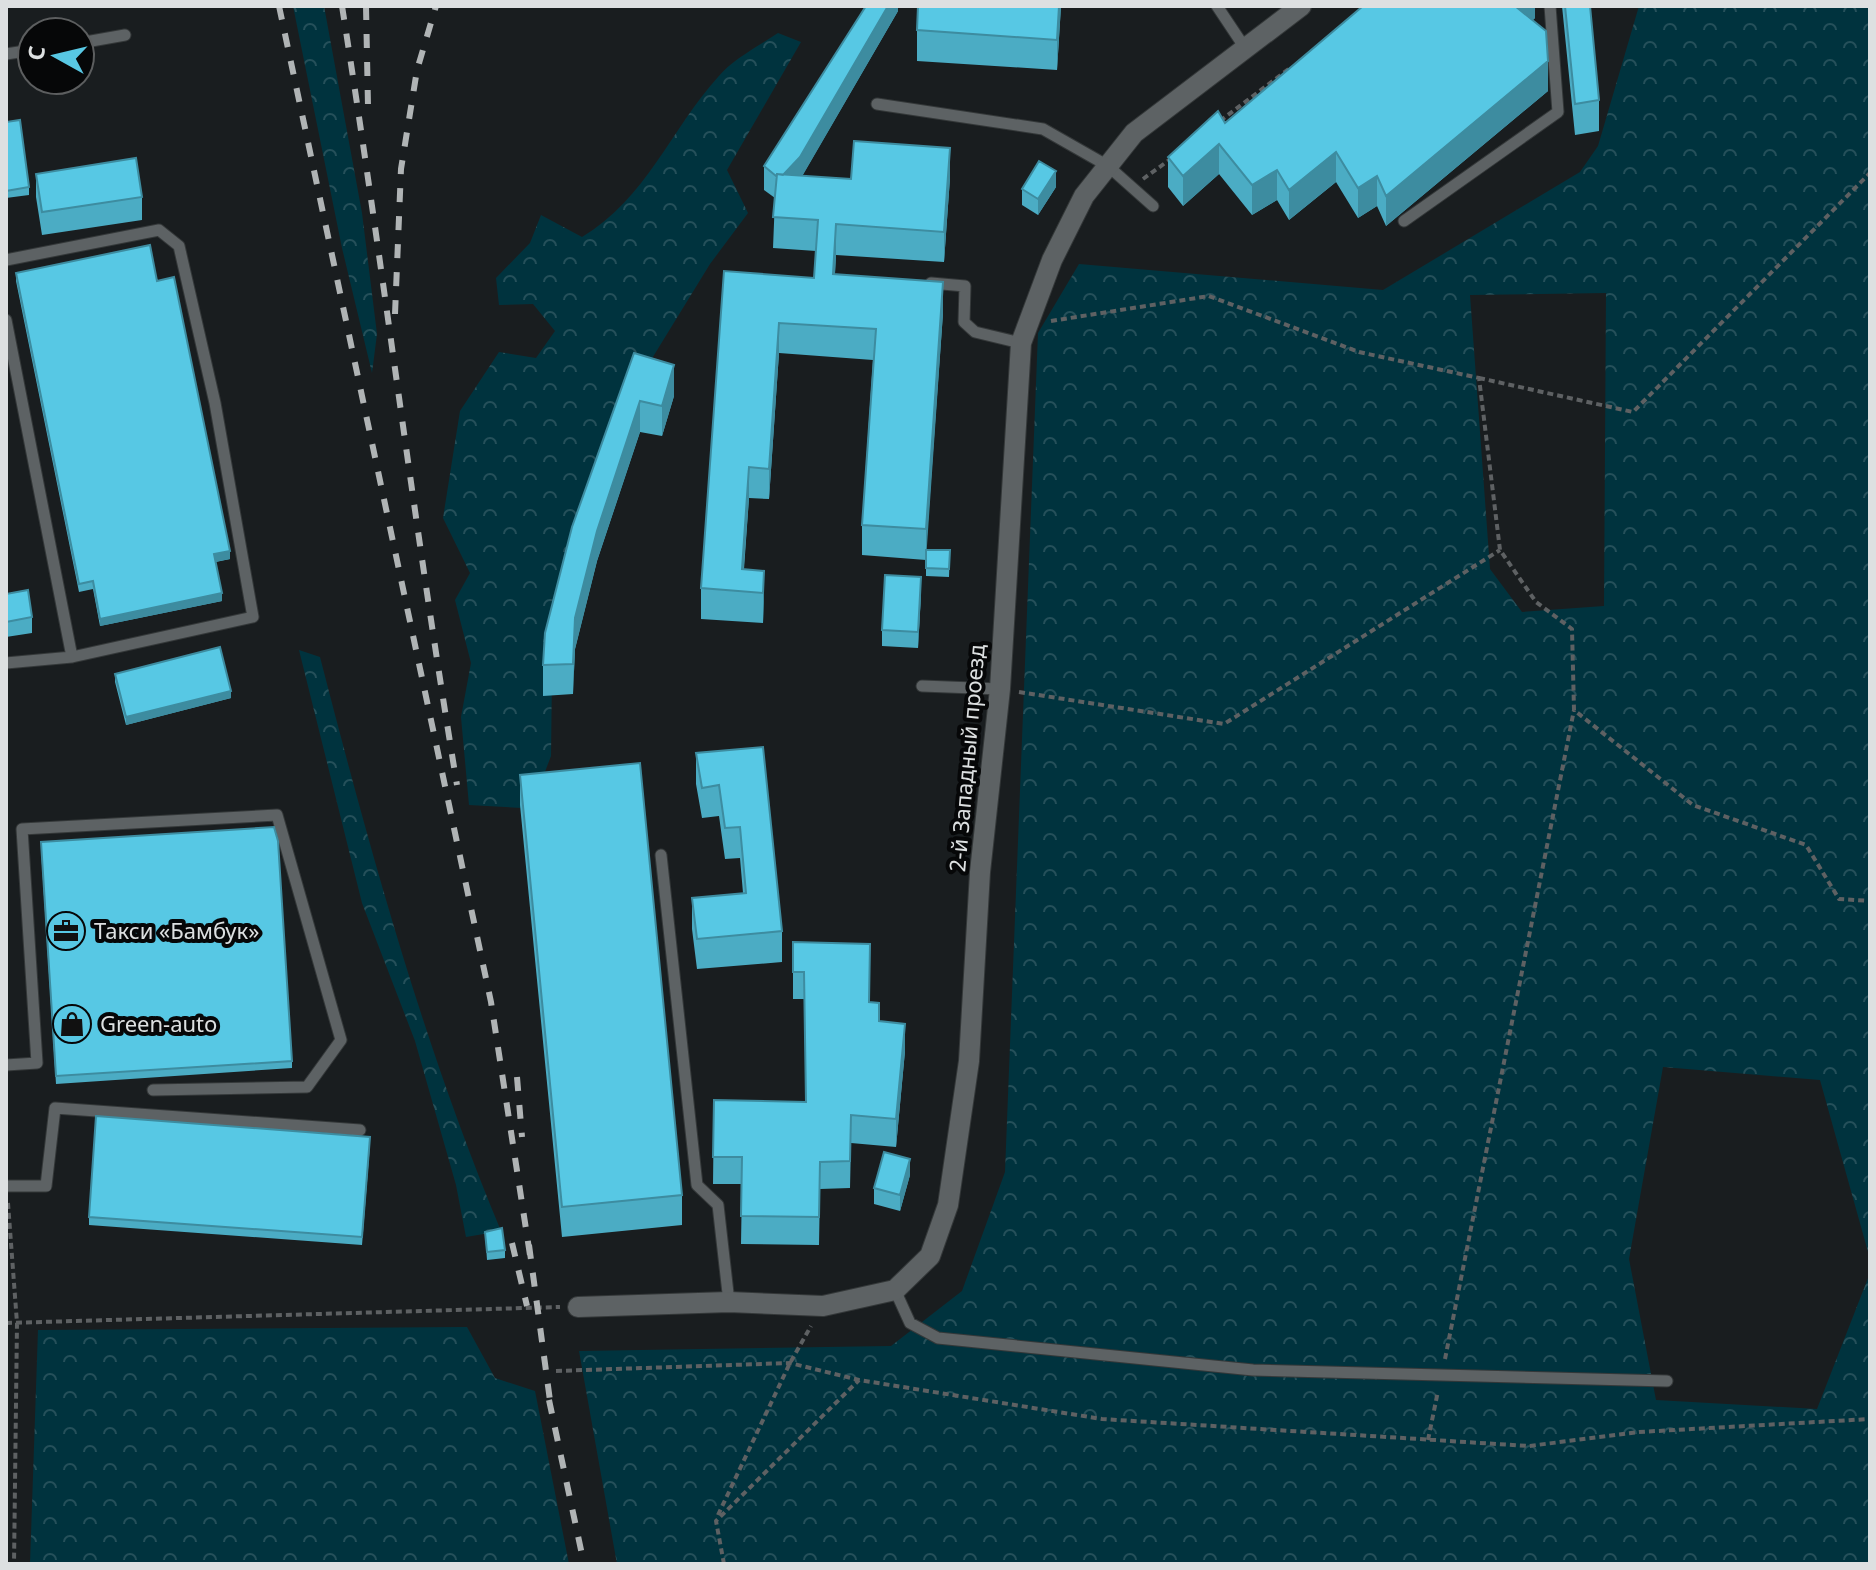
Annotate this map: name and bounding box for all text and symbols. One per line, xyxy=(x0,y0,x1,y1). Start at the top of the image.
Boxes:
north arrow xyxy=(16,16,96,96)
text: С xyxy=(19,44,51,62)
street label: 2-й Западный проезд xyxy=(941,642,991,873)
office icon: Такси «Бамбук» xyxy=(45,910,87,952)
place label: Такси «Бамбук» xyxy=(94,915,259,945)
shop icon: Green-auto xyxy=(51,1003,93,1045)
place label: Green-auto xyxy=(100,1008,217,1038)

